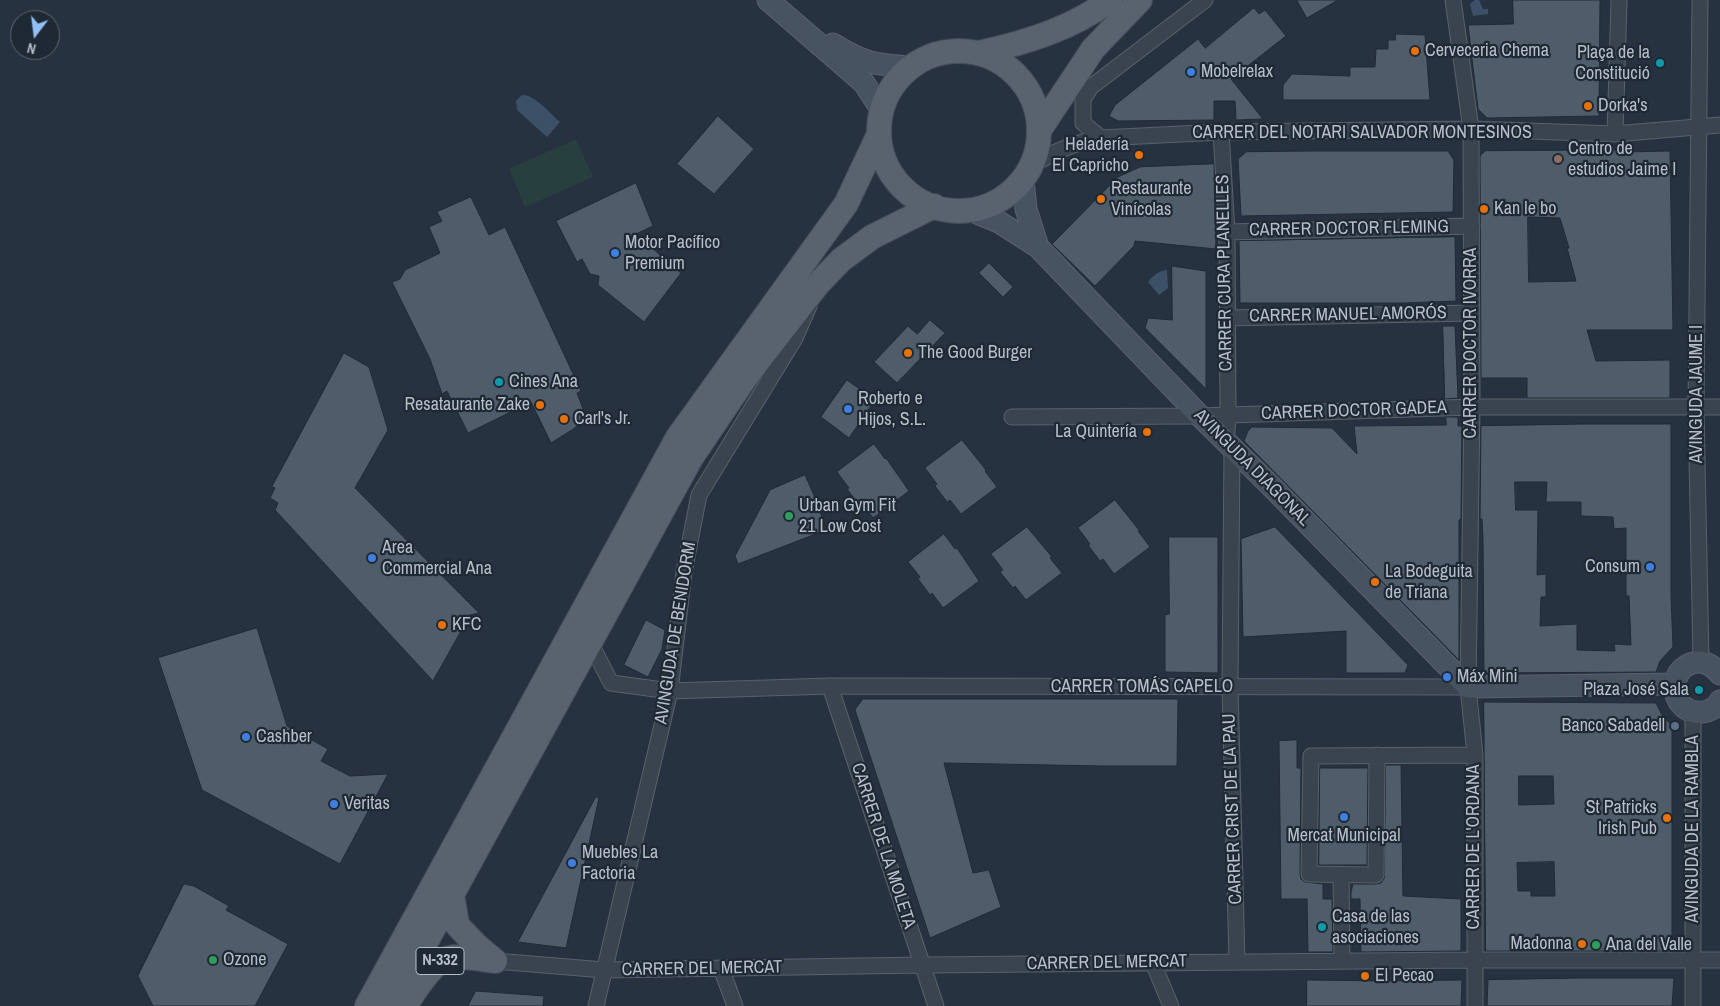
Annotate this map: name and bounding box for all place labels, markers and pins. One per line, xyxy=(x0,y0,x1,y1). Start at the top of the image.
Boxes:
place label: Cerveceria Chema xyxy=(1425,40,1549,62)
place label: Plaça de la Constitució xyxy=(1575,42,1650,84)
marker: Cerveceria Chema xyxy=(1409,45,1421,57)
marker: Plaça de la Constitució xyxy=(1654,57,1666,69)
place label: Mobelrelax xyxy=(1201,61,1273,83)
marker: Mobelrelax xyxy=(1185,66,1197,78)
place label: Dorka's xyxy=(1598,95,1648,117)
marker: Dorka's xyxy=(1582,100,1594,112)
place label: Heladería El Capricho xyxy=(1052,134,1129,176)
place label: Centro de estudios Jaime I xyxy=(1568,138,1676,180)
marker: Heladería El Capricho xyxy=(1133,149,1145,161)
marker: Centro de estudios Jaime I xyxy=(1552,153,1564,165)
place label: Restaurante Vinícolas xyxy=(1111,178,1191,220)
marker: Restaurante Vinícolas xyxy=(1095,193,1107,205)
place label: Kan le bo xyxy=(1494,198,1556,220)
marker: Kan le bo xyxy=(1478,203,1490,215)
place label: Motor Pacífico Premium xyxy=(625,232,720,274)
marker: Motor Pacífico Premium xyxy=(609,247,621,259)
place label: The Good Burger xyxy=(918,342,1032,364)
marker: The Good Burger xyxy=(902,347,914,359)
place label: Cines Ana xyxy=(509,371,578,393)
marker: Cines Ana xyxy=(493,376,505,388)
place label: Roberto e Hijos, S.L. xyxy=(858,388,926,430)
place label: Resataurante Zake xyxy=(404,394,530,416)
marker: Resataurante Zake xyxy=(534,399,546,411)
marker: Roberto e Hijos, S.L. xyxy=(842,403,854,415)
place label: Carl's Jr. xyxy=(574,408,631,430)
marker: Carl's Jr. xyxy=(558,413,570,425)
place label: La Quintería xyxy=(1055,421,1137,443)
marker: La Quintería xyxy=(1141,426,1153,438)
place label: Urban Gym Fit 21 Low Cost xyxy=(799,495,896,538)
marker: Urban Gym Fit 21 Low Cost xyxy=(783,510,795,522)
place label: Area Commercial Ana xyxy=(382,537,492,580)
marker: Area Commercial Ana xyxy=(366,552,378,564)
place label: Consum xyxy=(1585,556,1640,578)
place label: La Bodeguita de Triana xyxy=(1385,561,1473,604)
marker: Consum xyxy=(1644,561,1656,573)
marker: La Bodeguita de Triana xyxy=(1369,576,1381,588)
place label: KFC xyxy=(452,614,482,636)
marker: KFC xyxy=(436,619,448,631)
place label: Máx Mini xyxy=(1457,666,1518,688)
marker: Máx Mini xyxy=(1441,671,1453,683)
place label: Plaza José Sala xyxy=(1583,679,1689,701)
marker: Plaza José Sala xyxy=(1693,684,1705,696)
place label: Banco Sabadell xyxy=(1562,715,1665,737)
marker: Banco Sabadell xyxy=(1669,720,1681,732)
place label: Cashber xyxy=(256,726,312,748)
marker: Cashber xyxy=(240,731,252,743)
place label: Veritas xyxy=(344,793,390,815)
place label: St Patricks Irish Pub xyxy=(1586,797,1657,840)
marker: Veritas xyxy=(328,798,340,810)
marker: Mercat Municipal xyxy=(1338,811,1350,823)
marker: St Patricks Irish Pub xyxy=(1661,812,1673,824)
place label: Mercat Municipal xyxy=(1287,825,1401,847)
place label: Muebles La Factoria xyxy=(582,842,658,884)
marker: Muebles La Factoria xyxy=(566,857,578,869)
place label: Casa de las asociaciones xyxy=(1332,906,1419,949)
marker: Casa de las asociaciones xyxy=(1316,921,1328,933)
place label: Madonna xyxy=(1510,933,1572,955)
place label: Ana del Valle xyxy=(1606,934,1692,956)
marker: Madonna xyxy=(1576,938,1588,950)
marker: Ana del Valle xyxy=(1590,939,1602,951)
place label: Ozone xyxy=(223,949,266,971)
marker: Ozone xyxy=(207,954,219,966)
place label: El Pecao xyxy=(1375,965,1434,987)
marker: El Pecao xyxy=(1359,970,1371,982)

